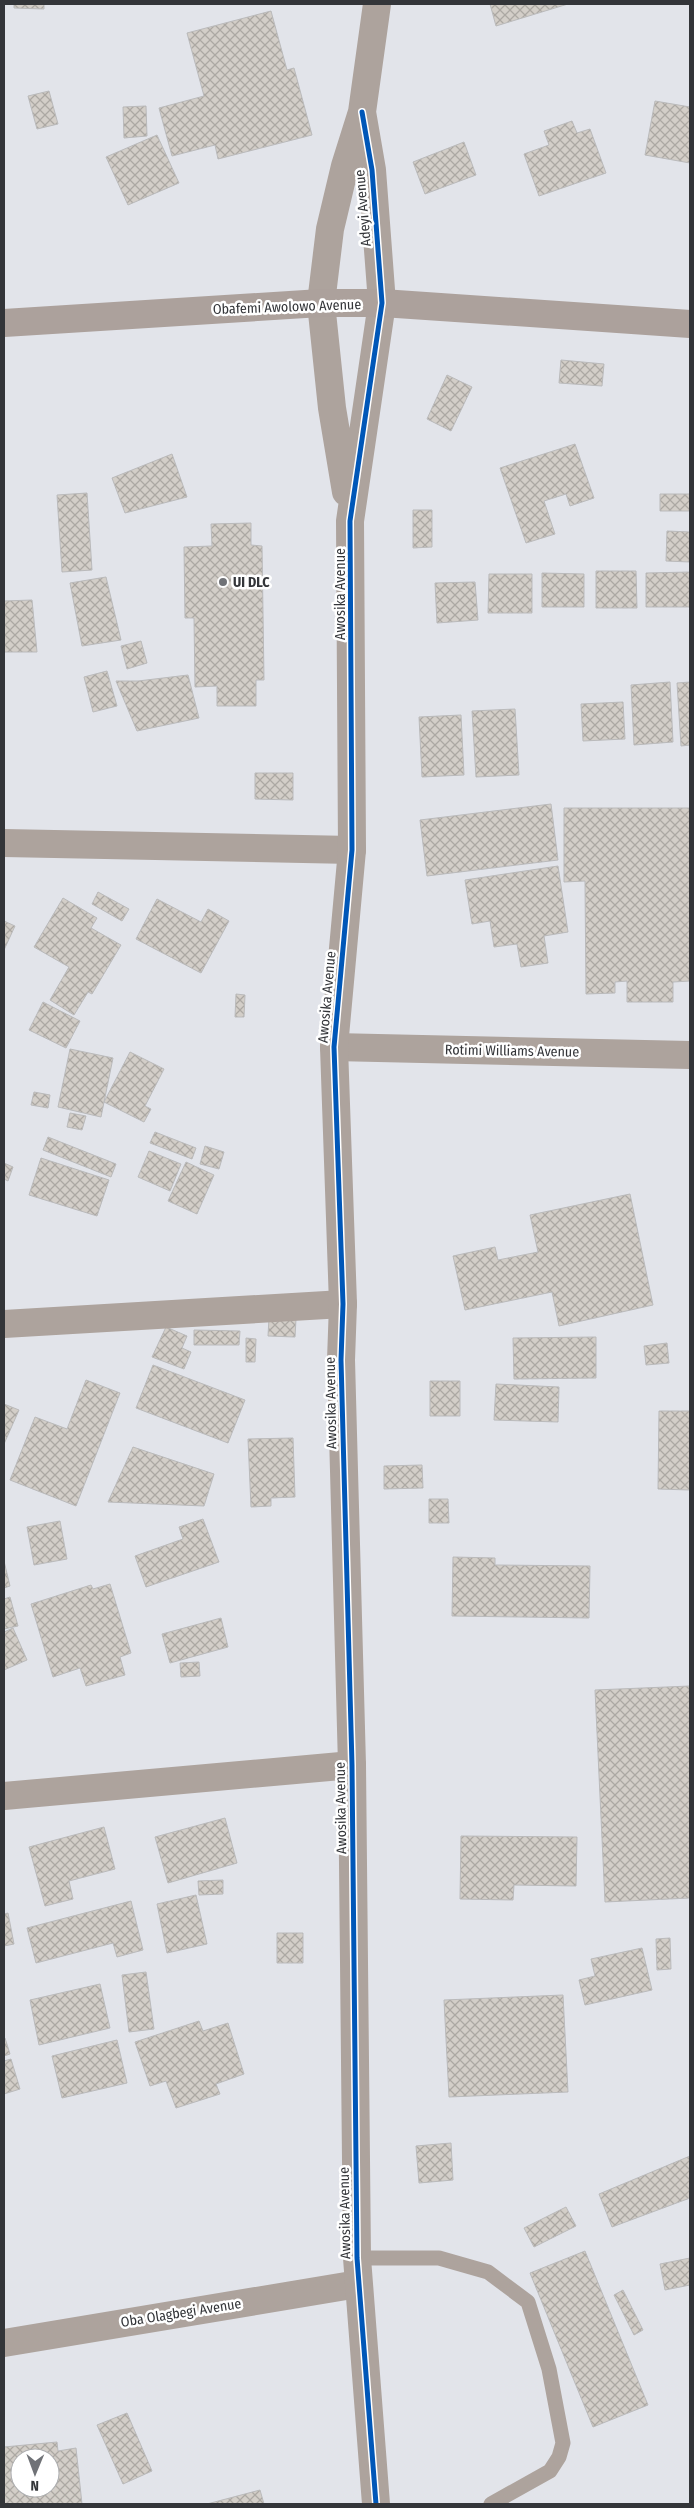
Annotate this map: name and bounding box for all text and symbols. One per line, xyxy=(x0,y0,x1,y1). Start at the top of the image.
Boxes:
street label: Adeyi Avenue xyxy=(351,169,375,247)
street label: Obafemi Awolowo Avenue xyxy=(213,296,362,318)
street label: Awosika Avenue xyxy=(332,548,349,640)
place label: UI DLC xyxy=(233,574,270,591)
marker: UI DLC xyxy=(217,576,229,588)
street label: Awosika Avenue xyxy=(315,950,339,1044)
street label: Rotimi Williams Avenue xyxy=(445,1041,579,1061)
street label: Awosika Avenue xyxy=(322,1357,340,1449)
street label: Awosika Avenue xyxy=(332,1762,350,1854)
street label: Awosika Avenue xyxy=(336,2167,354,2259)
street label: Oba Olagbegi Avenue xyxy=(120,2295,243,2331)
north arrow xyxy=(10,2448,60,2498)
text: N xyxy=(30,2477,39,2494)

